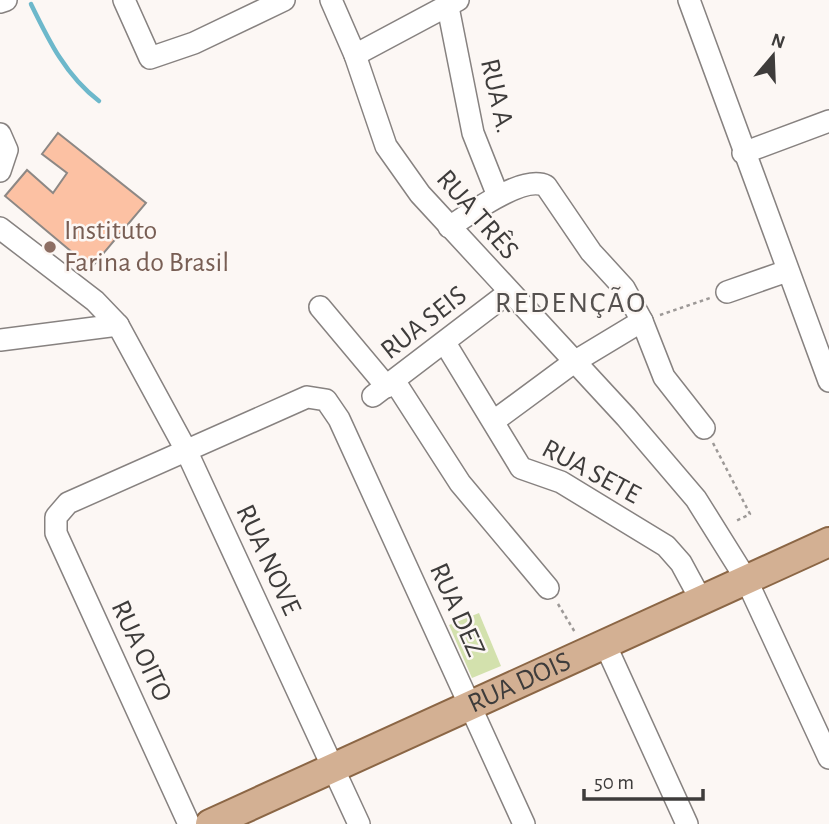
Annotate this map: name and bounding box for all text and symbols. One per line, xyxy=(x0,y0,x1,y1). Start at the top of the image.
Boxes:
north arrow xyxy=(738,21,808,91)
text: N xyxy=(769,30,787,52)
street label: RUA A. xyxy=(475,56,519,136)
street label: RUA TRÊS xyxy=(431,163,525,265)
place label: Instituto Farina do Brasil xyxy=(64,217,229,277)
marker: Instituto Farina do Brasil xyxy=(42,239,58,255)
street label: RUA SEIS xyxy=(376,281,472,365)
district label: REDENÇÃO xyxy=(495,286,647,318)
street label: RUA SETE xyxy=(537,435,645,509)
street label: RUA NOVE xyxy=(230,501,306,619)
street label: RUA DEZ xyxy=(424,559,490,661)
street label: RUA OITO xyxy=(105,596,177,706)
street label: RUA DOIS xyxy=(464,648,575,718)
scale bar xyxy=(584,758,703,802)
text: 50 m xyxy=(594,772,634,793)

